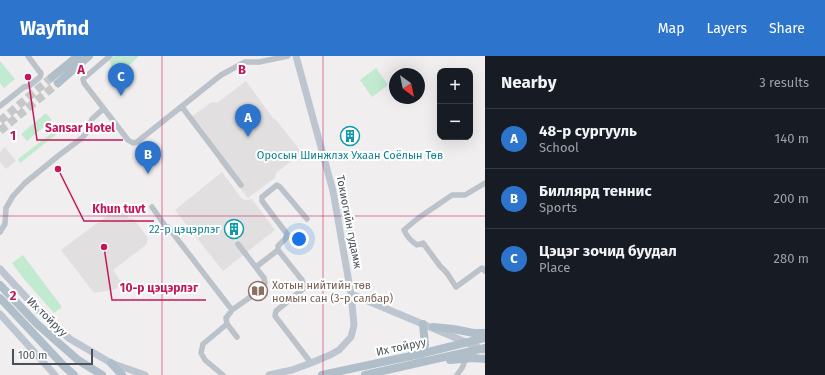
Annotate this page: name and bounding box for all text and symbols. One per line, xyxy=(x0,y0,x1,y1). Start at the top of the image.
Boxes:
text: Wayfind xyxy=(20,17,89,40)
text: Map xyxy=(658,20,684,37)
text: Layers xyxy=(706,20,747,37)
text: Share xyxy=(769,20,805,37)
text: A xyxy=(76,62,85,77)
text: B xyxy=(238,62,246,77)
pin: C xyxy=(108,63,134,96)
north arrow xyxy=(389,68,425,104)
map controls xyxy=(437,68,473,140)
button: + xyxy=(437,68,473,104)
text: Nearby xyxy=(501,72,556,93)
text: 3 results xyxy=(759,75,809,90)
pin: A xyxy=(235,104,261,137)
button: − xyxy=(437,104,473,140)
callout: Sansar Hotel xyxy=(37,116,123,140)
text: Sansar Hotel xyxy=(45,121,115,135)
text: 48-р сургууль xyxy=(539,122,637,140)
building icon: Оросын Шинжлэх Ухаан Соёлын Төв xyxy=(339,125,361,147)
text: 1 xyxy=(10,128,16,143)
text: A xyxy=(510,131,518,146)
text: 140 m xyxy=(775,131,809,146)
text: School xyxy=(539,140,579,155)
pin: B xyxy=(135,141,161,174)
place label: Оросын Шинжлэх Ухаан Соёлын Төв xyxy=(257,149,443,162)
street label: Токиогийн гудамж xyxy=(334,174,364,270)
text: Биллярд теннис xyxy=(539,182,652,200)
text: B xyxy=(510,191,518,206)
text: 200 m xyxy=(773,191,809,206)
callout: Khun tuvt xyxy=(84,197,154,221)
text: Sports xyxy=(539,200,577,215)
text: Khun tuvt xyxy=(92,202,146,216)
building icon: 22-р цэцэрлэг xyxy=(223,218,245,240)
place label: 22-р цэцэрлэг xyxy=(149,223,220,236)
your location xyxy=(289,229,309,249)
text: Цэцэг зочид буудал xyxy=(539,242,677,260)
text: C xyxy=(510,251,518,266)
text: 280 m xyxy=(774,251,809,266)
text: Place xyxy=(539,260,570,275)
callout: 10-р цэцэрлэг xyxy=(112,276,206,300)
place label: Хотын нийтийн төв номын сан (3-р салбар) xyxy=(272,279,394,305)
library icon: Хотын нийтийн төв номын сан (3-р салбар) xyxy=(247,280,269,302)
text: 10-р цэцэрлэг xyxy=(120,281,199,295)
text: 2 xyxy=(10,288,17,303)
street label: Их тойруу xyxy=(24,295,70,340)
street label: Их тойруу xyxy=(375,335,428,359)
scale bar xyxy=(12,347,93,366)
text: 100 m xyxy=(18,349,47,362)

